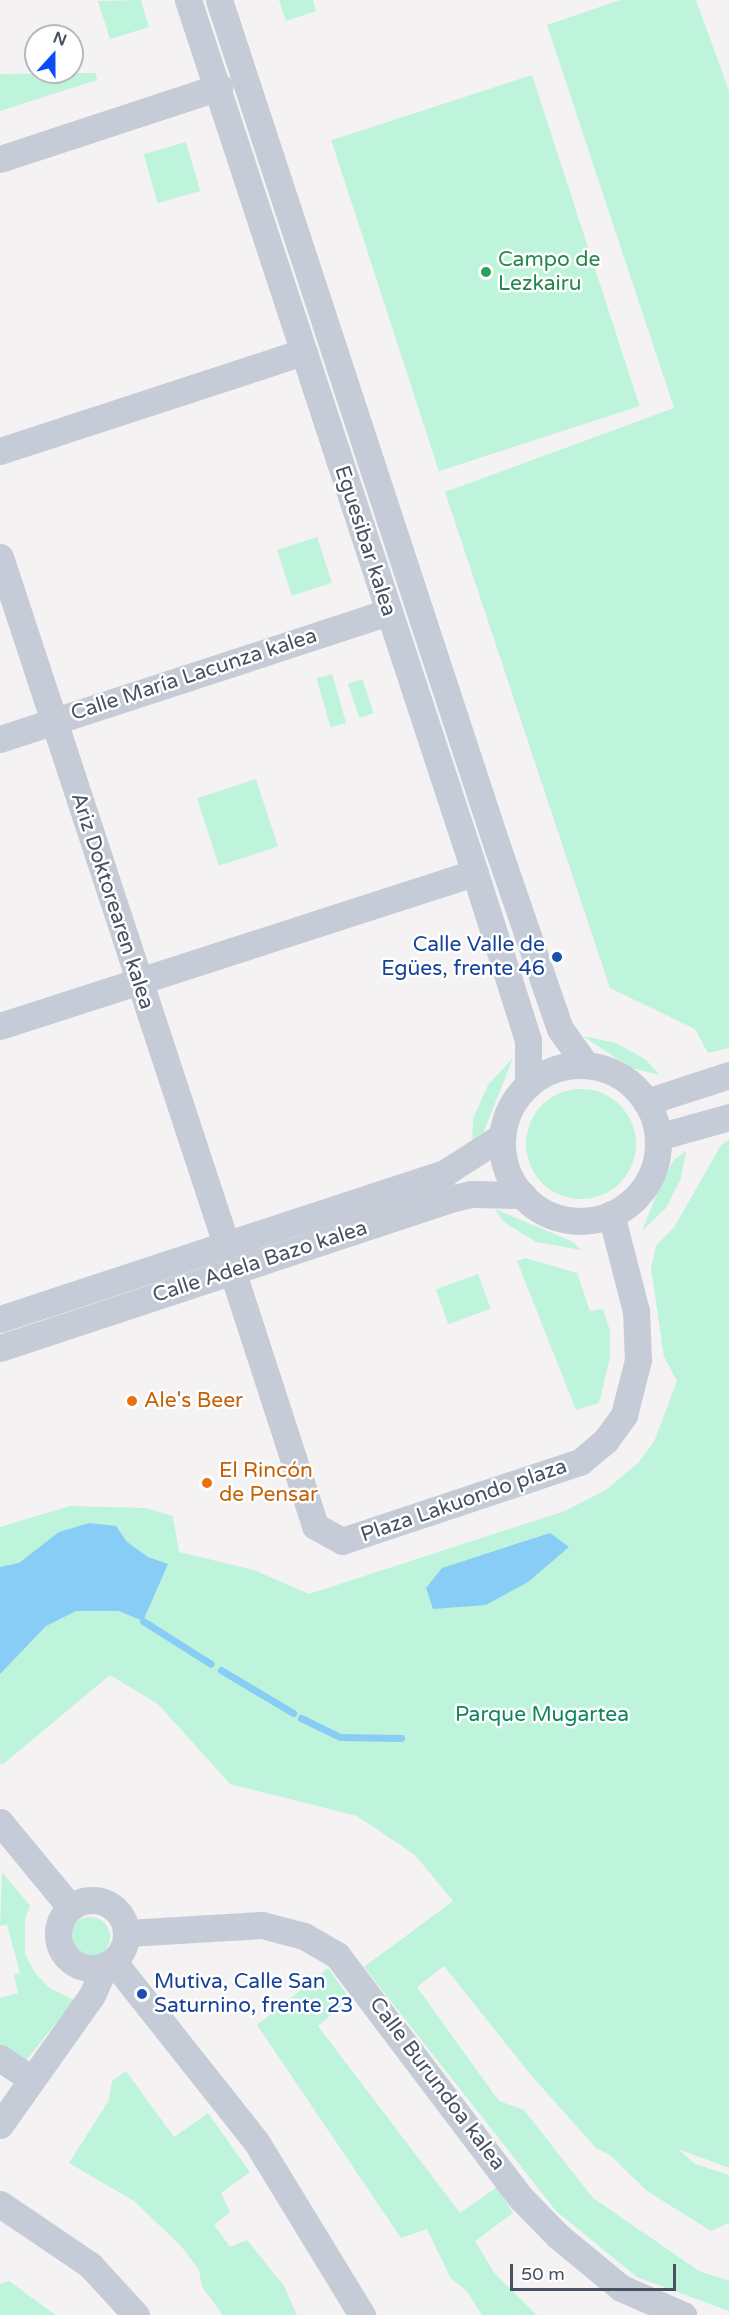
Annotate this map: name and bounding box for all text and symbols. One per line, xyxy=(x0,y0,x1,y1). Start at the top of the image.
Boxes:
north arrow xyxy=(24,24,84,84)
text: N xyxy=(50,27,69,51)
place label: Campo de Lezkairu xyxy=(498,247,600,297)
marker: Campo de Lezkairu xyxy=(479,265,493,279)
street label: Eguesibar kalea xyxy=(329,463,401,619)
street label: Calle María Lacunza kalea xyxy=(68,623,320,727)
street label: Ariz Doktorearen kalea xyxy=(65,790,159,1012)
place label: Calle Valle de Egües, frente 46 xyxy=(381,932,545,982)
marker: Calle Valle de Egües, frente 46 xyxy=(550,950,564,964)
street label: Calle Adela Bazo kalea xyxy=(149,1215,371,1309)
place label: Ale's Beer xyxy=(144,1388,243,1414)
marker: Ale's Beer xyxy=(125,1394,139,1408)
street label: Plaza Lakuondo plaza xyxy=(358,1454,570,1548)
place label: El Rincón de Pensar xyxy=(219,1458,318,1508)
marker: El Rincón de Pensar xyxy=(200,1476,214,1490)
park label: Parque Mugartea xyxy=(455,1702,629,1728)
place label: Mutiva, Calle San Saturnino, frente 23 xyxy=(154,1969,353,2019)
marker: Mutiva, Calle San Saturnino, frente 23 xyxy=(135,1987,149,2001)
street label: Calle Burundoa kalea xyxy=(364,1992,510,2176)
scale bar xyxy=(513,2252,680,2290)
text: 50 m xyxy=(521,2263,565,2285)

